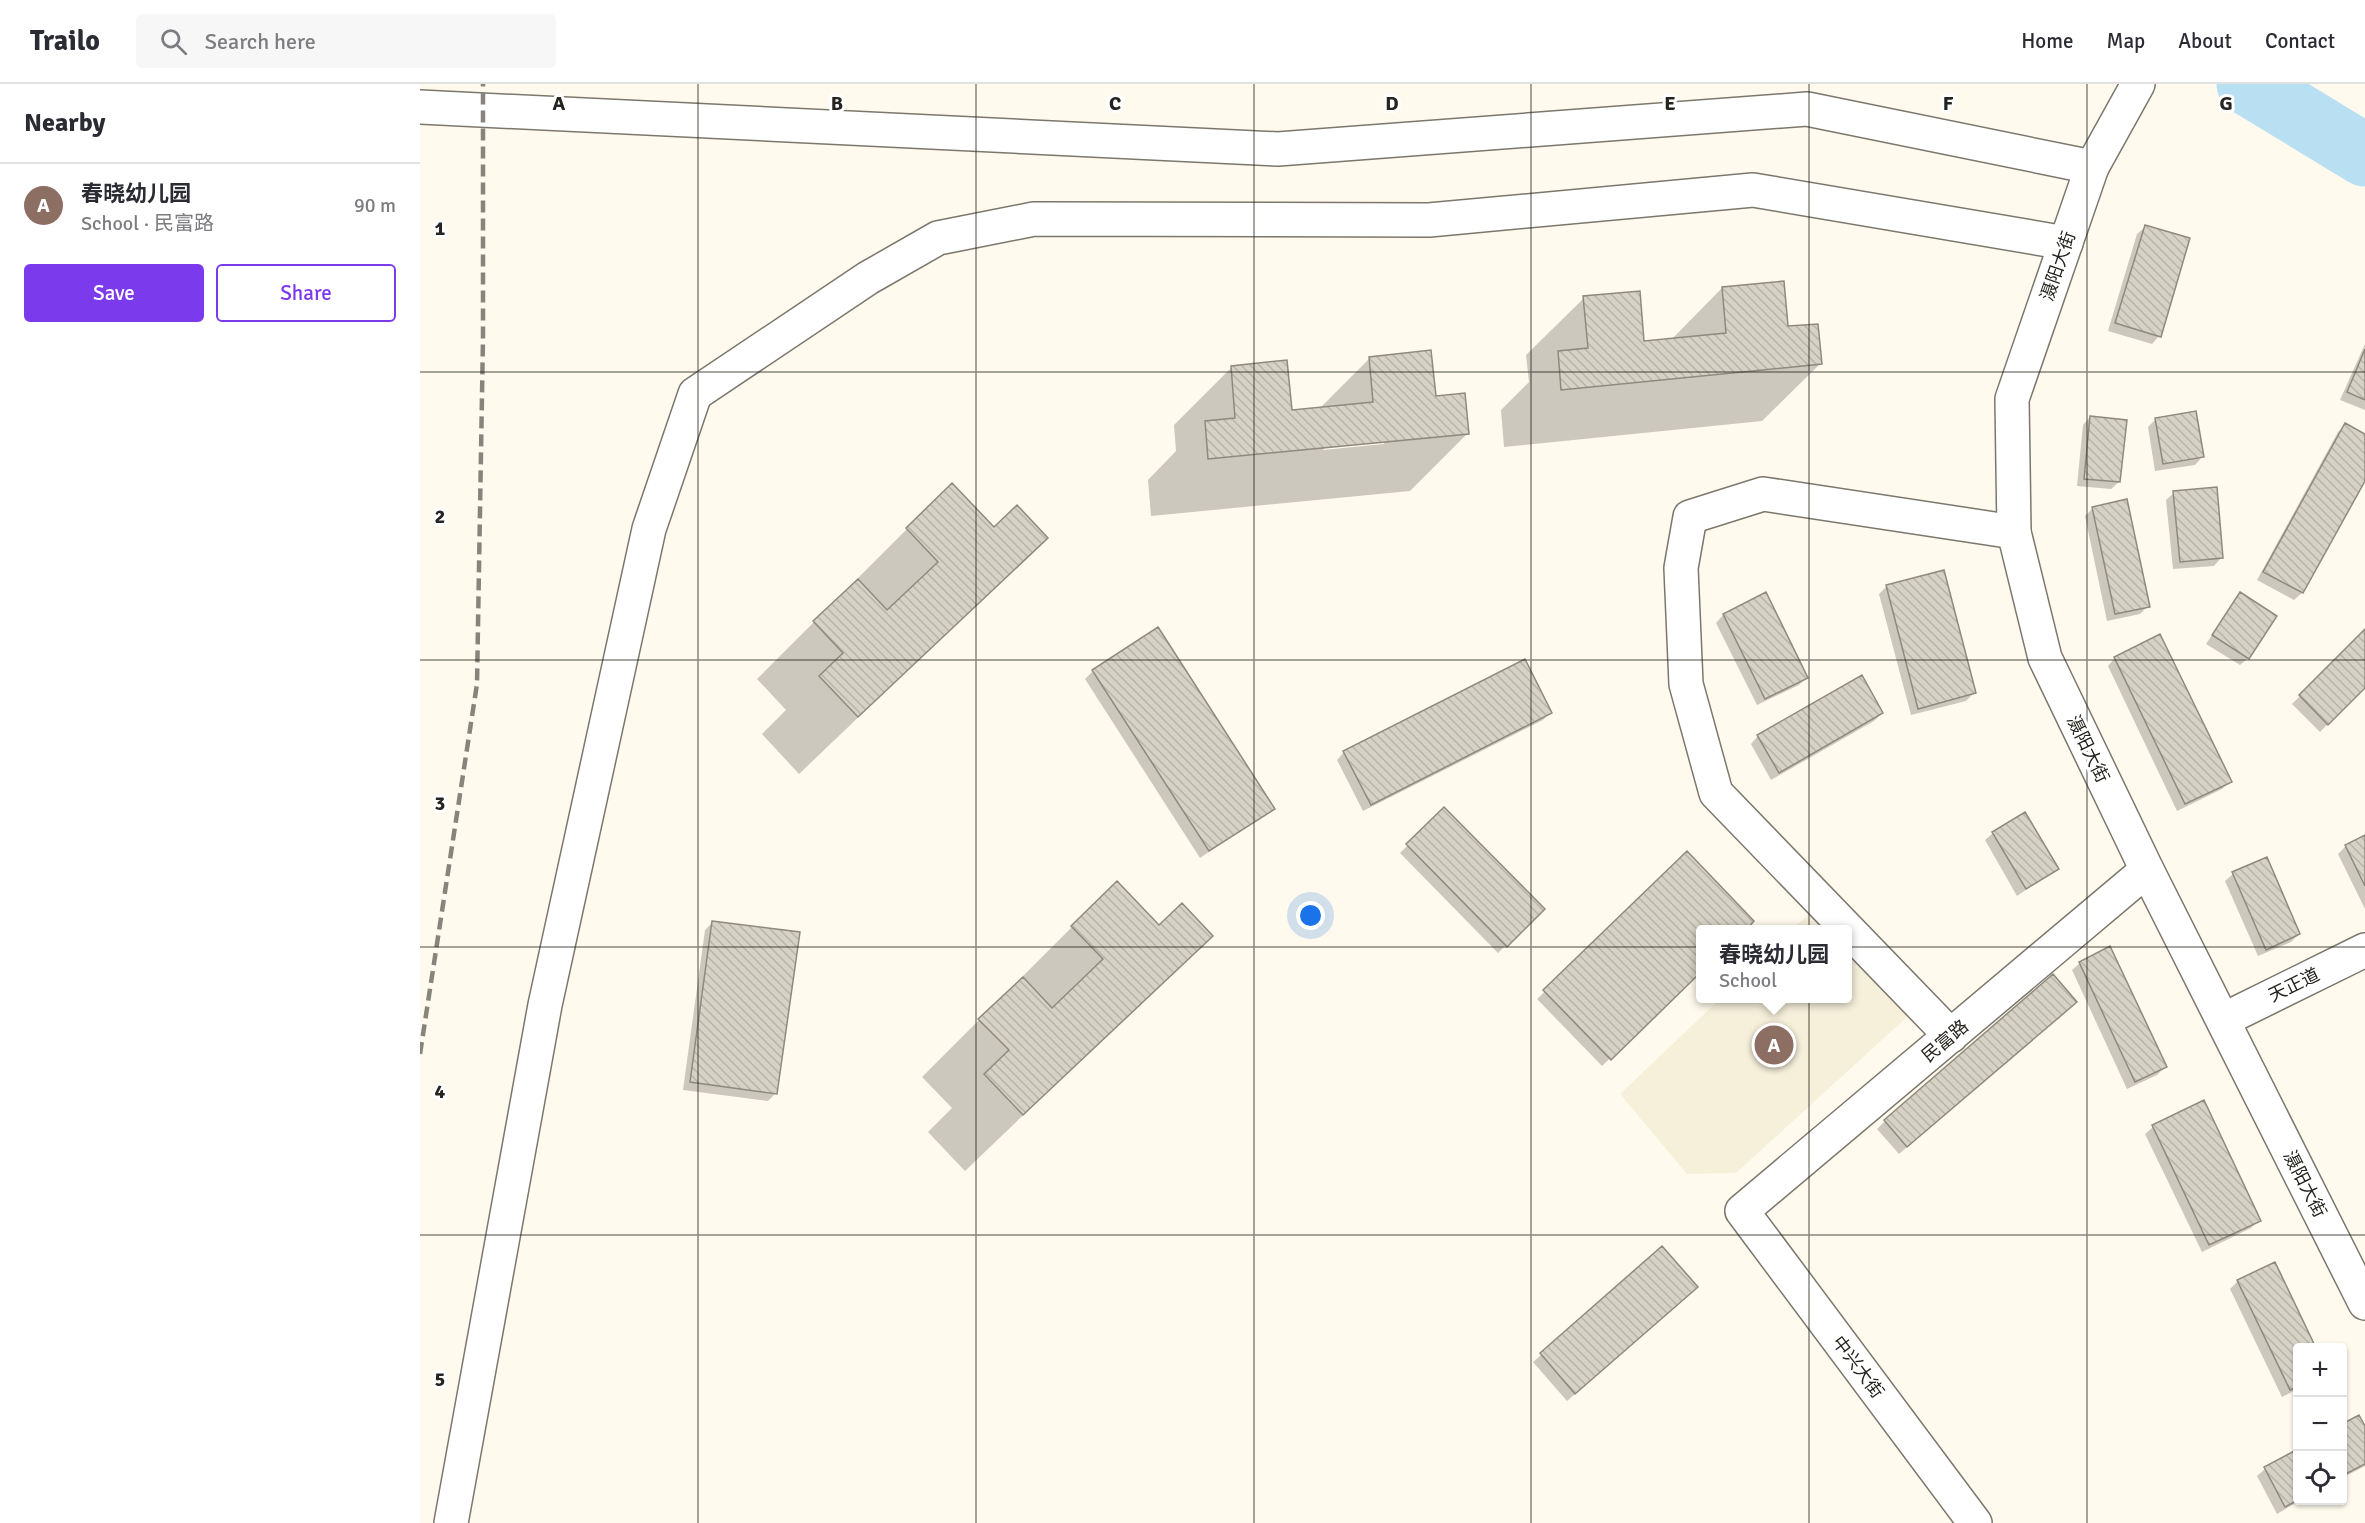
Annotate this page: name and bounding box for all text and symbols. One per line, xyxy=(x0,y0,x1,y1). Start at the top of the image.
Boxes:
search box xyxy=(136,14,556,68)
text: Trailo xyxy=(30,24,100,58)
icon: search xyxy=(157,25,190,58)
text: Search here xyxy=(205,28,316,55)
text: Home xyxy=(2021,28,2074,54)
text: Map xyxy=(2107,28,2145,54)
text: About xyxy=(2178,28,2232,54)
text: Contact xyxy=(2265,28,2335,54)
text: A xyxy=(553,91,566,116)
text: B xyxy=(831,91,843,116)
text: C xyxy=(1109,91,1121,116)
text: D xyxy=(1385,91,1399,116)
text: E xyxy=(1664,91,1676,116)
text: F xyxy=(1943,91,1954,116)
text: G xyxy=(2219,91,2233,116)
text: Nearby xyxy=(24,107,105,139)
text: 春晓幼儿园 xyxy=(81,180,191,207)
text: A xyxy=(37,193,50,218)
text: 90 m xyxy=(354,193,396,218)
text: School · 民富路 xyxy=(81,211,214,236)
text: 1 xyxy=(435,216,446,241)
street label: 滠阳大街 xyxy=(2036,228,2080,304)
button: Save xyxy=(24,264,204,322)
button: Share xyxy=(216,264,396,322)
text: 2 xyxy=(435,504,445,529)
street label: 滠阳大街 xyxy=(2062,712,2114,786)
text: 3 xyxy=(435,791,445,816)
your location xyxy=(1296,901,1325,930)
popup xyxy=(1696,925,1852,1003)
text: 春晓幼儿园 xyxy=(1719,941,1829,968)
street label: 天正道 xyxy=(2265,963,2323,1007)
text: School xyxy=(1719,968,1777,993)
street label: 民富路 xyxy=(1917,1015,1973,1067)
pin: A xyxy=(1754,1022,1794,1068)
text: 4 xyxy=(435,1079,446,1104)
street label: 滠阳大街 xyxy=(2279,1147,2331,1221)
street label: 中兴大街 xyxy=(1828,1332,1888,1402)
map controls xyxy=(2293,1343,2347,1505)
button: + xyxy=(2293,1343,2347,1397)
text: 5 xyxy=(435,1367,445,1392)
button: − xyxy=(2293,1397,2347,1451)
button: locate xyxy=(2293,1451,2347,1505)

